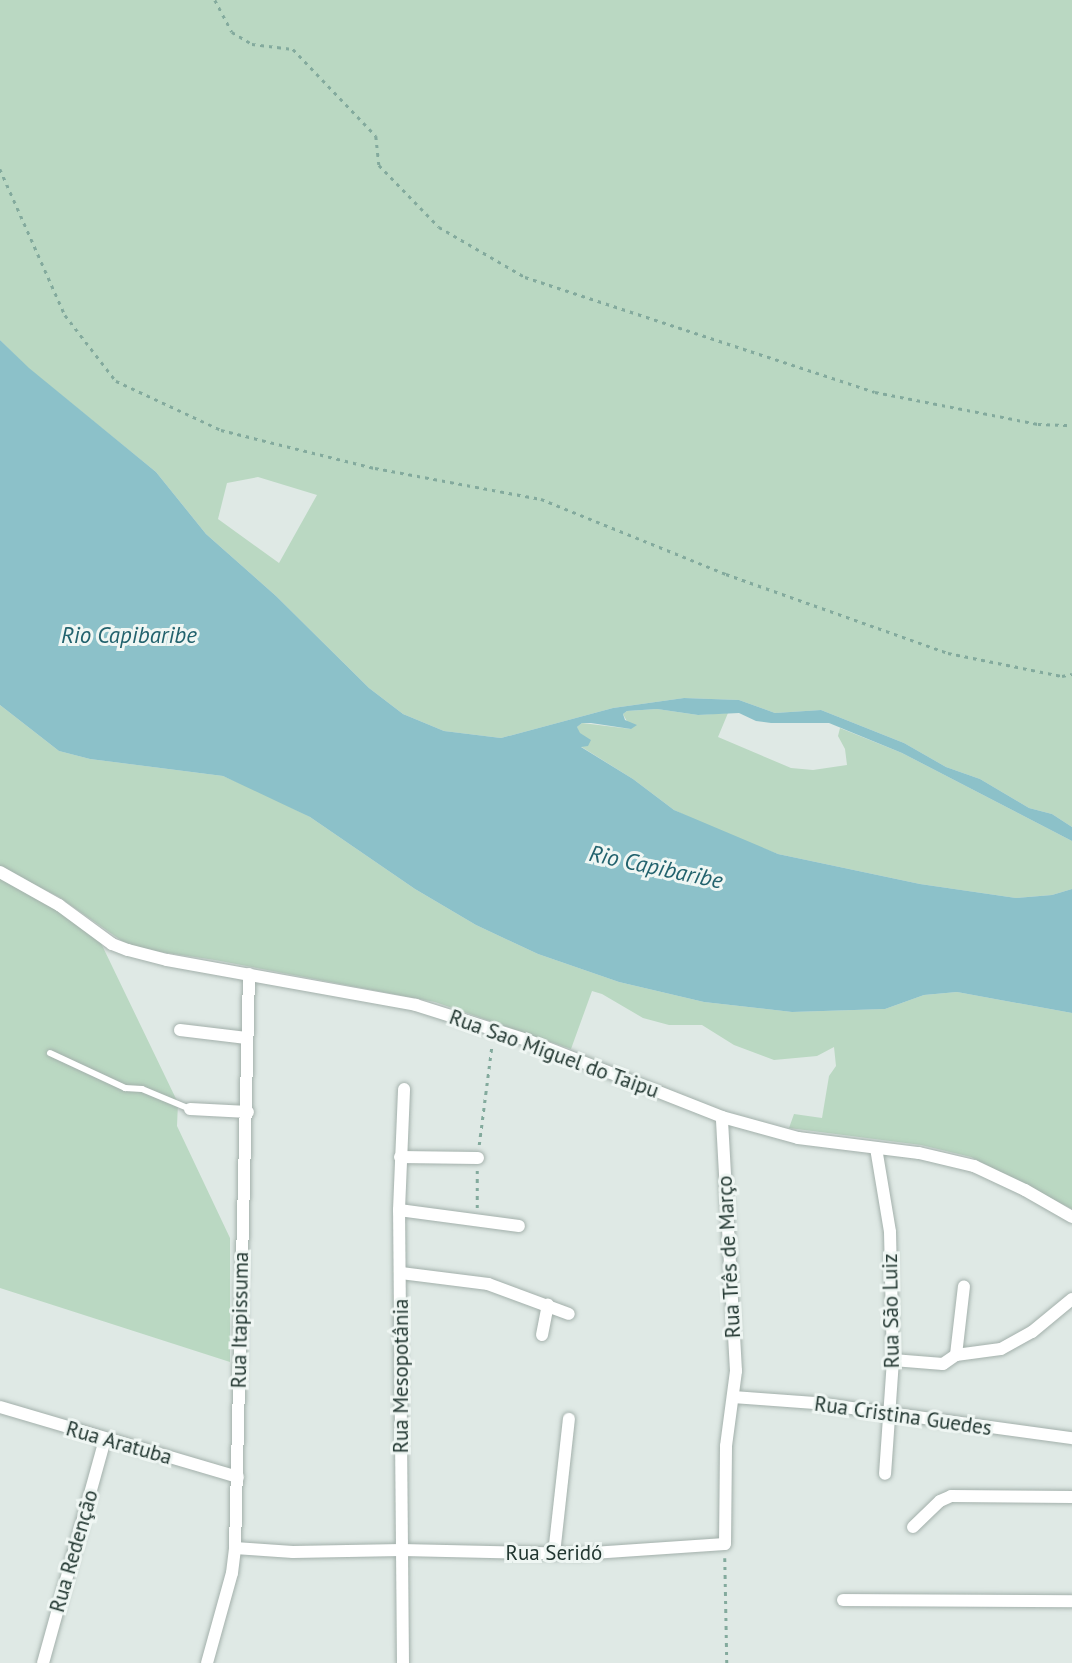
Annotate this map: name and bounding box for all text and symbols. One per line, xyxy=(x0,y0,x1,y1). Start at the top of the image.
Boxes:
water label: Rio Capibaribe xyxy=(61,621,197,649)
water label: Rio Capibaribe xyxy=(587,839,725,895)
street label: Rua Sao Miguel do Taipu xyxy=(446,1004,662,1104)
street label: Rua Três de Março xyxy=(712,1175,746,1339)
street label: Rua Itapissuma xyxy=(226,1251,254,1389)
street label: Rua São Luiz xyxy=(877,1253,905,1369)
street label: Rua Mesopotânia xyxy=(388,1299,414,1453)
street label: Rua Cristina Guedes xyxy=(813,1391,993,1441)
street label: Rua Aratuba xyxy=(63,1416,175,1470)
street label: Rua Redenção xyxy=(44,1487,104,1615)
street label: Rua Seridó xyxy=(506,1540,602,1566)

